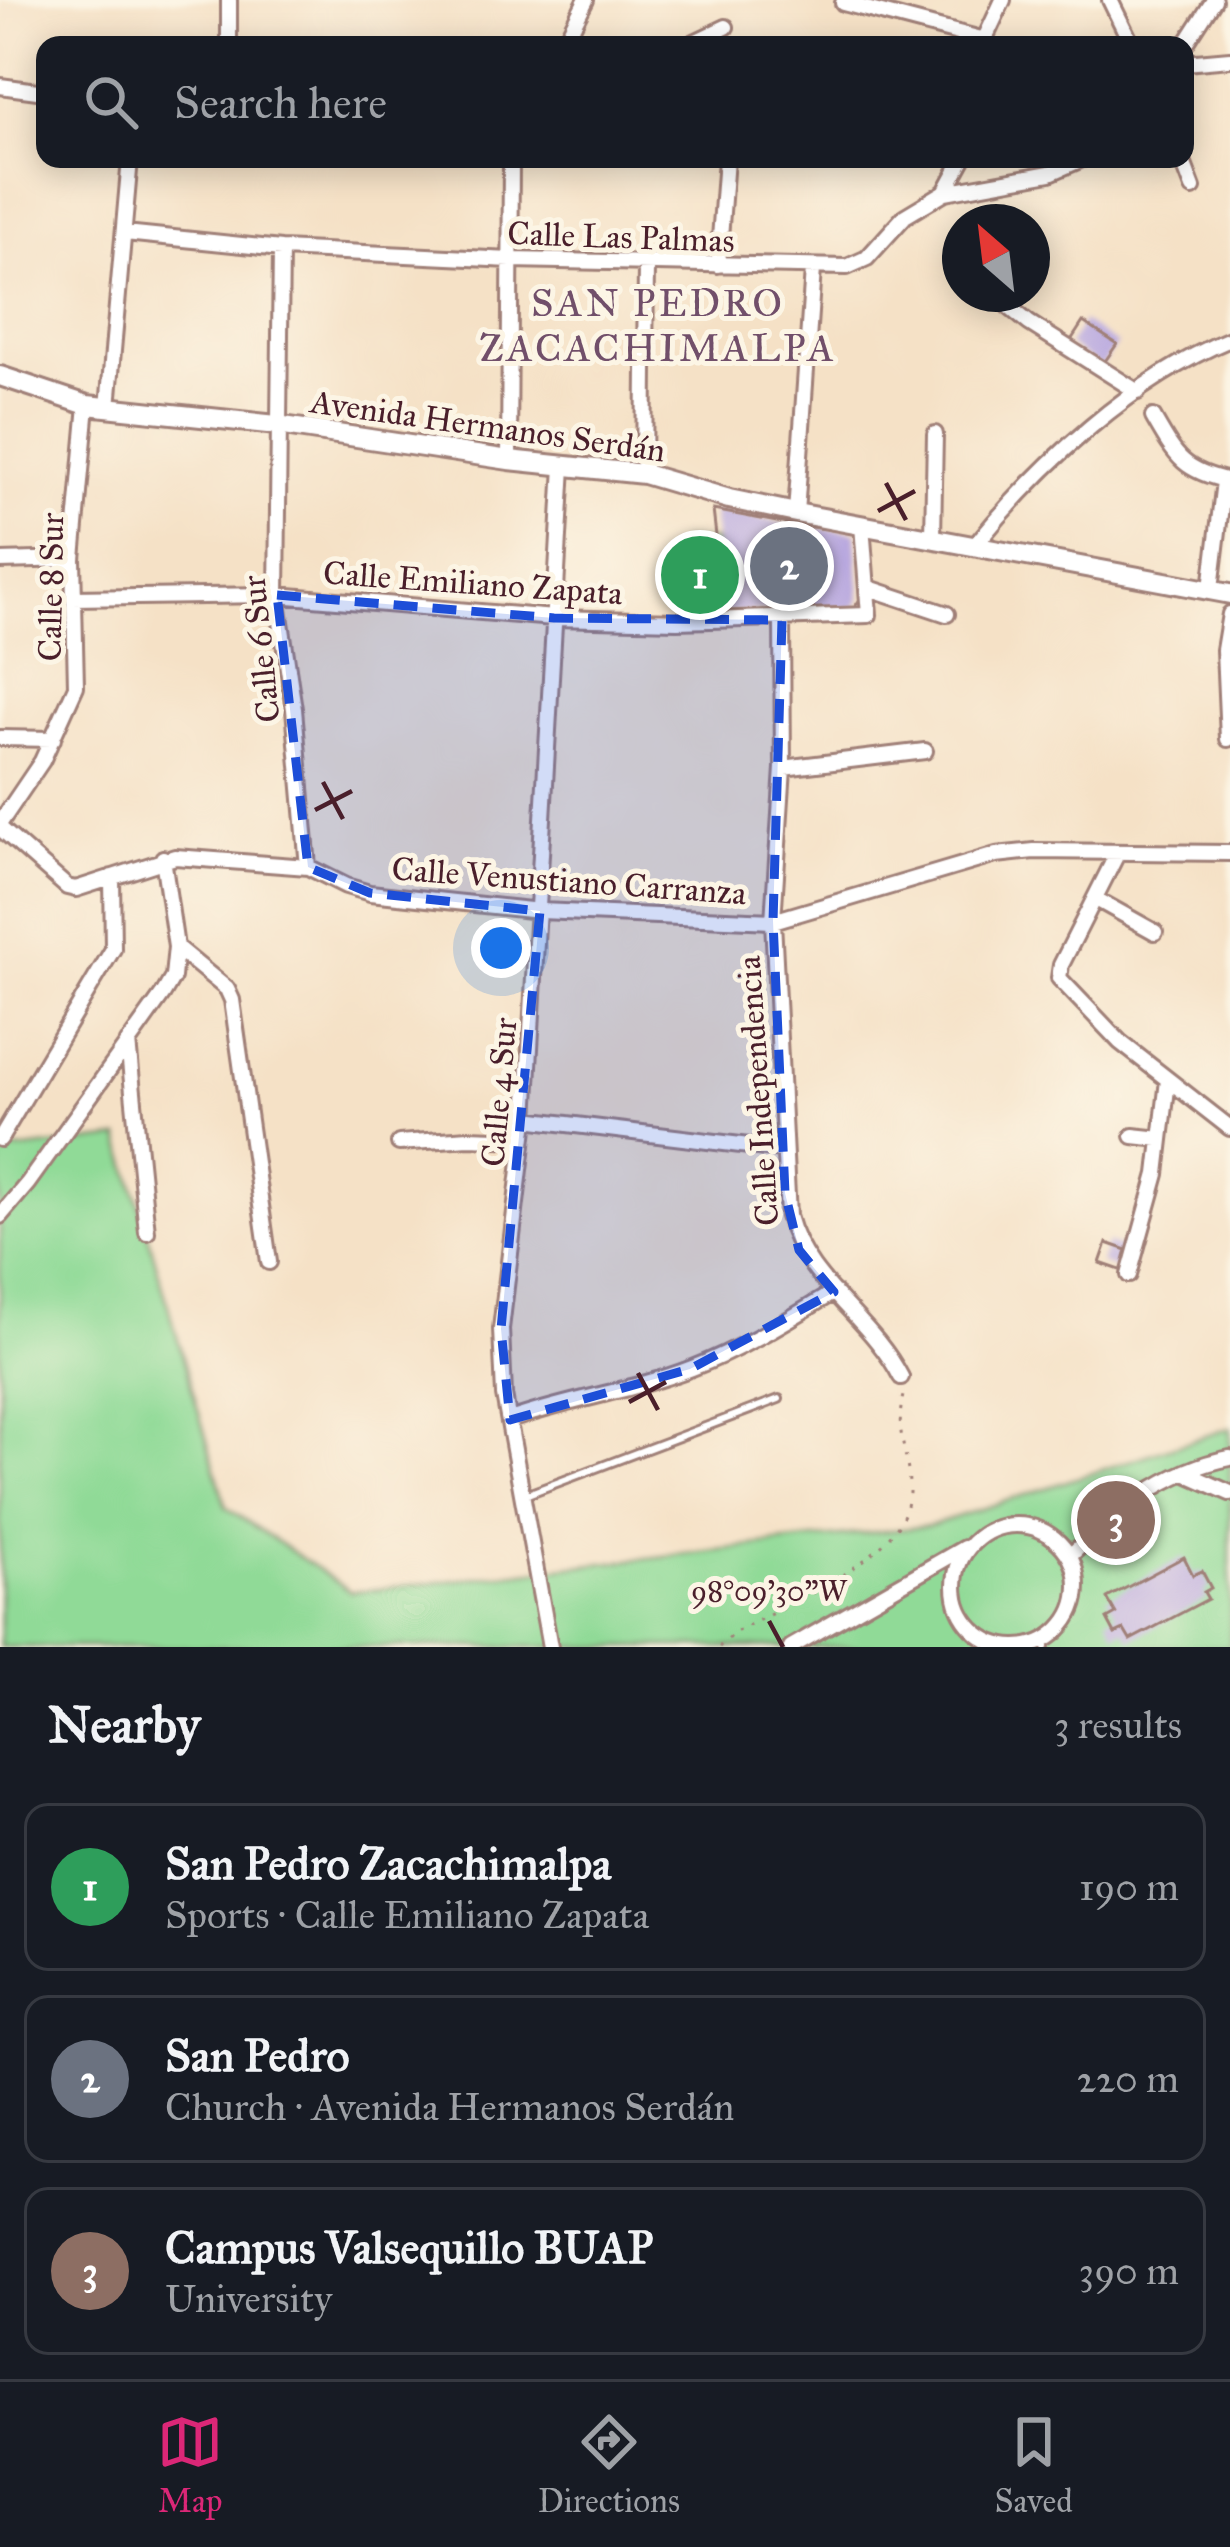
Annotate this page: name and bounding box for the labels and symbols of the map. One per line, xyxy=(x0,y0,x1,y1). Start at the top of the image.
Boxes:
north arrow xyxy=(942,204,1050,312)
street label: Calle Las Palmas xyxy=(507,213,735,261)
district label: SAN PEDRO ZACACHIMALPA xyxy=(479,279,837,372)
street label: Avenida Hermanos Serdán xyxy=(306,381,668,471)
street label: Calle 8 Sur xyxy=(30,512,72,662)
pin: 2 xyxy=(750,521,828,611)
pin: 1 xyxy=(661,530,739,620)
street label: Calle Emiliano Zapata xyxy=(322,553,624,613)
street label: Calle 6 Sur xyxy=(233,573,289,725)
street label: Calle Venustiano Carranza xyxy=(390,849,748,913)
your location xyxy=(471,918,531,978)
street label: Calle Independencia xyxy=(729,955,787,1227)
street label: Calle 4 Sur xyxy=(473,1015,525,1168)
pin: 3 xyxy=(1077,1475,1155,1565)
text: 98°09'30"W xyxy=(691,1573,848,1610)

